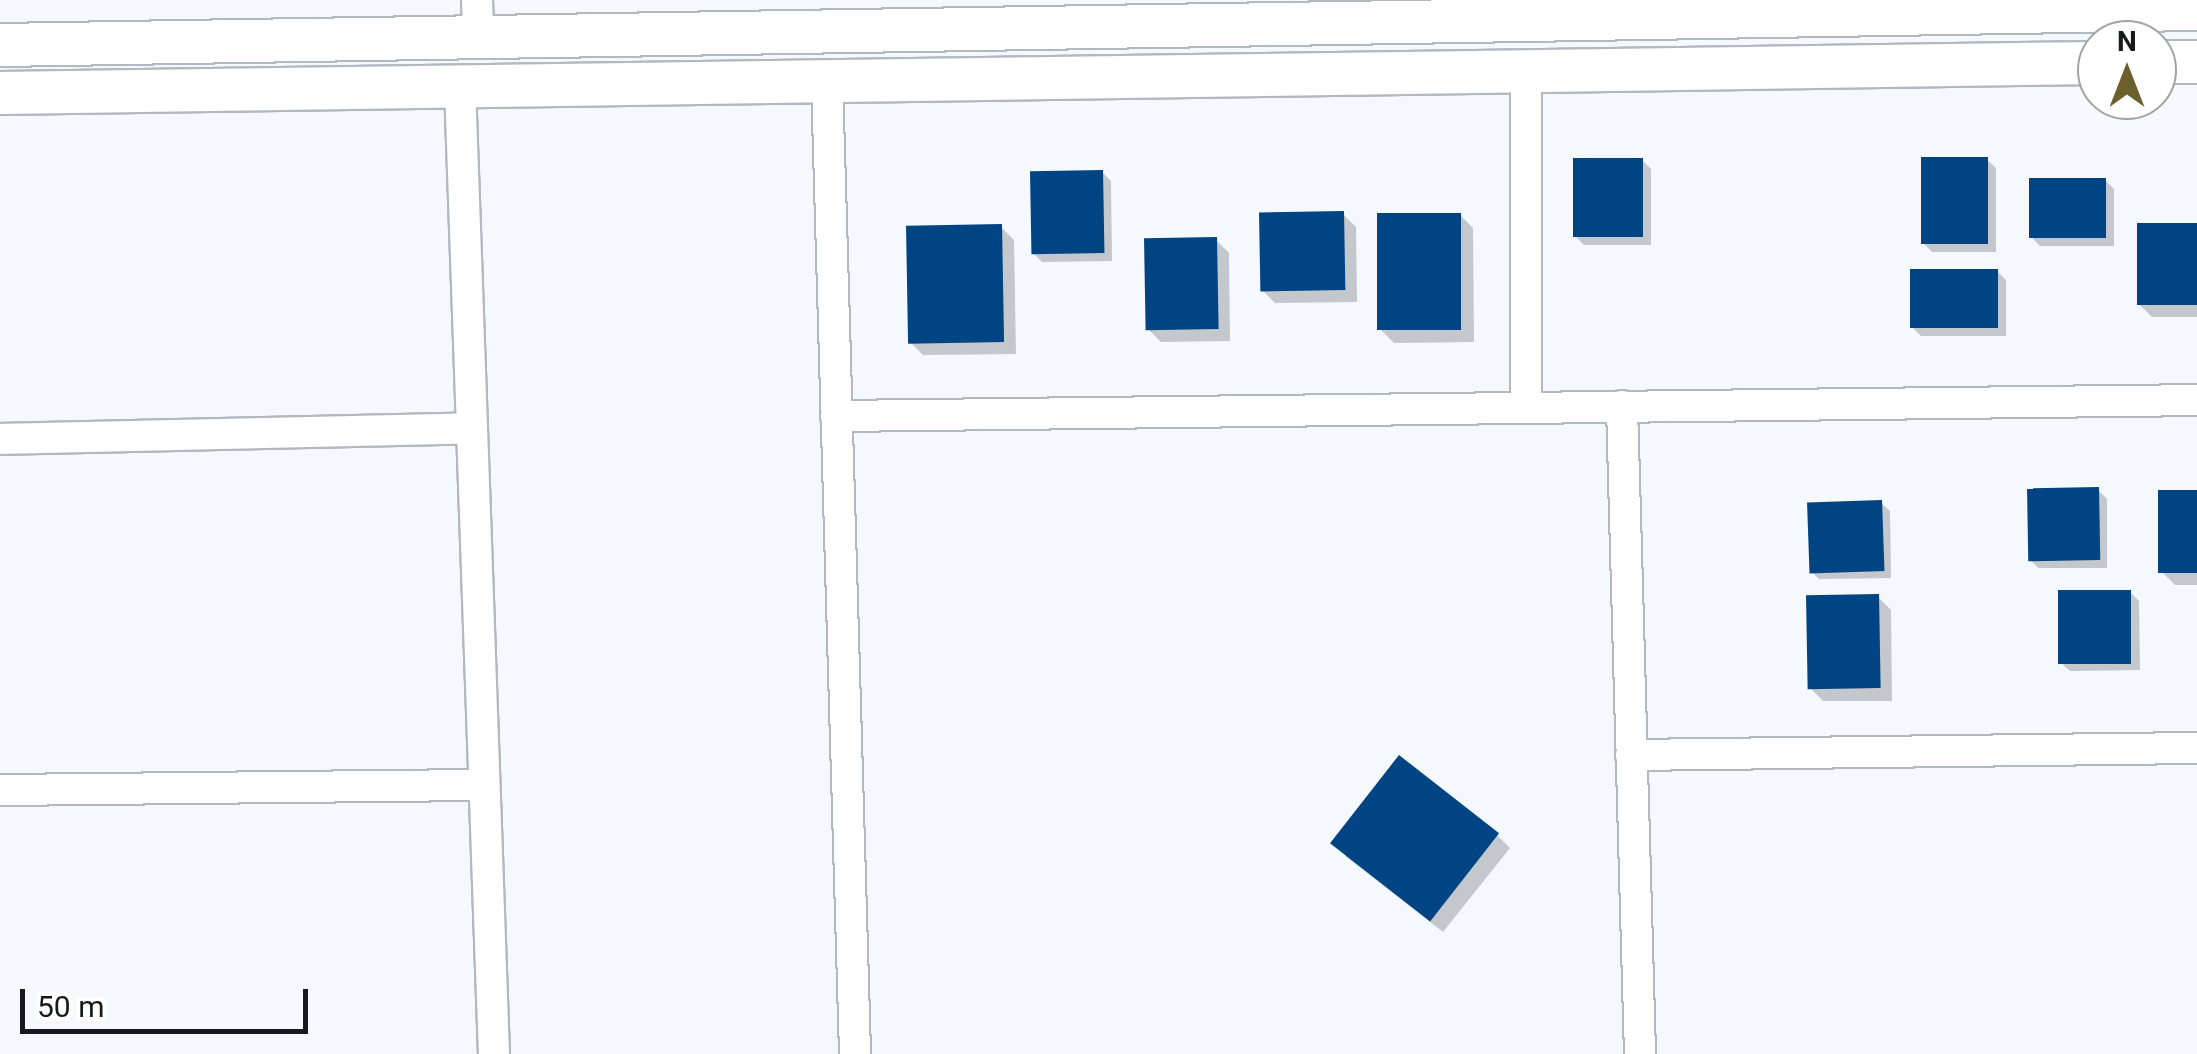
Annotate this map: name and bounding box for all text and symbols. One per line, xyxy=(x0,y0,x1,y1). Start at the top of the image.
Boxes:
north arrow xyxy=(2077,20,2177,120)
text: N xyxy=(2117,25,2137,58)
scale bar xyxy=(25,969,312,1031)
text: 50 m xyxy=(37,989,104,1024)

